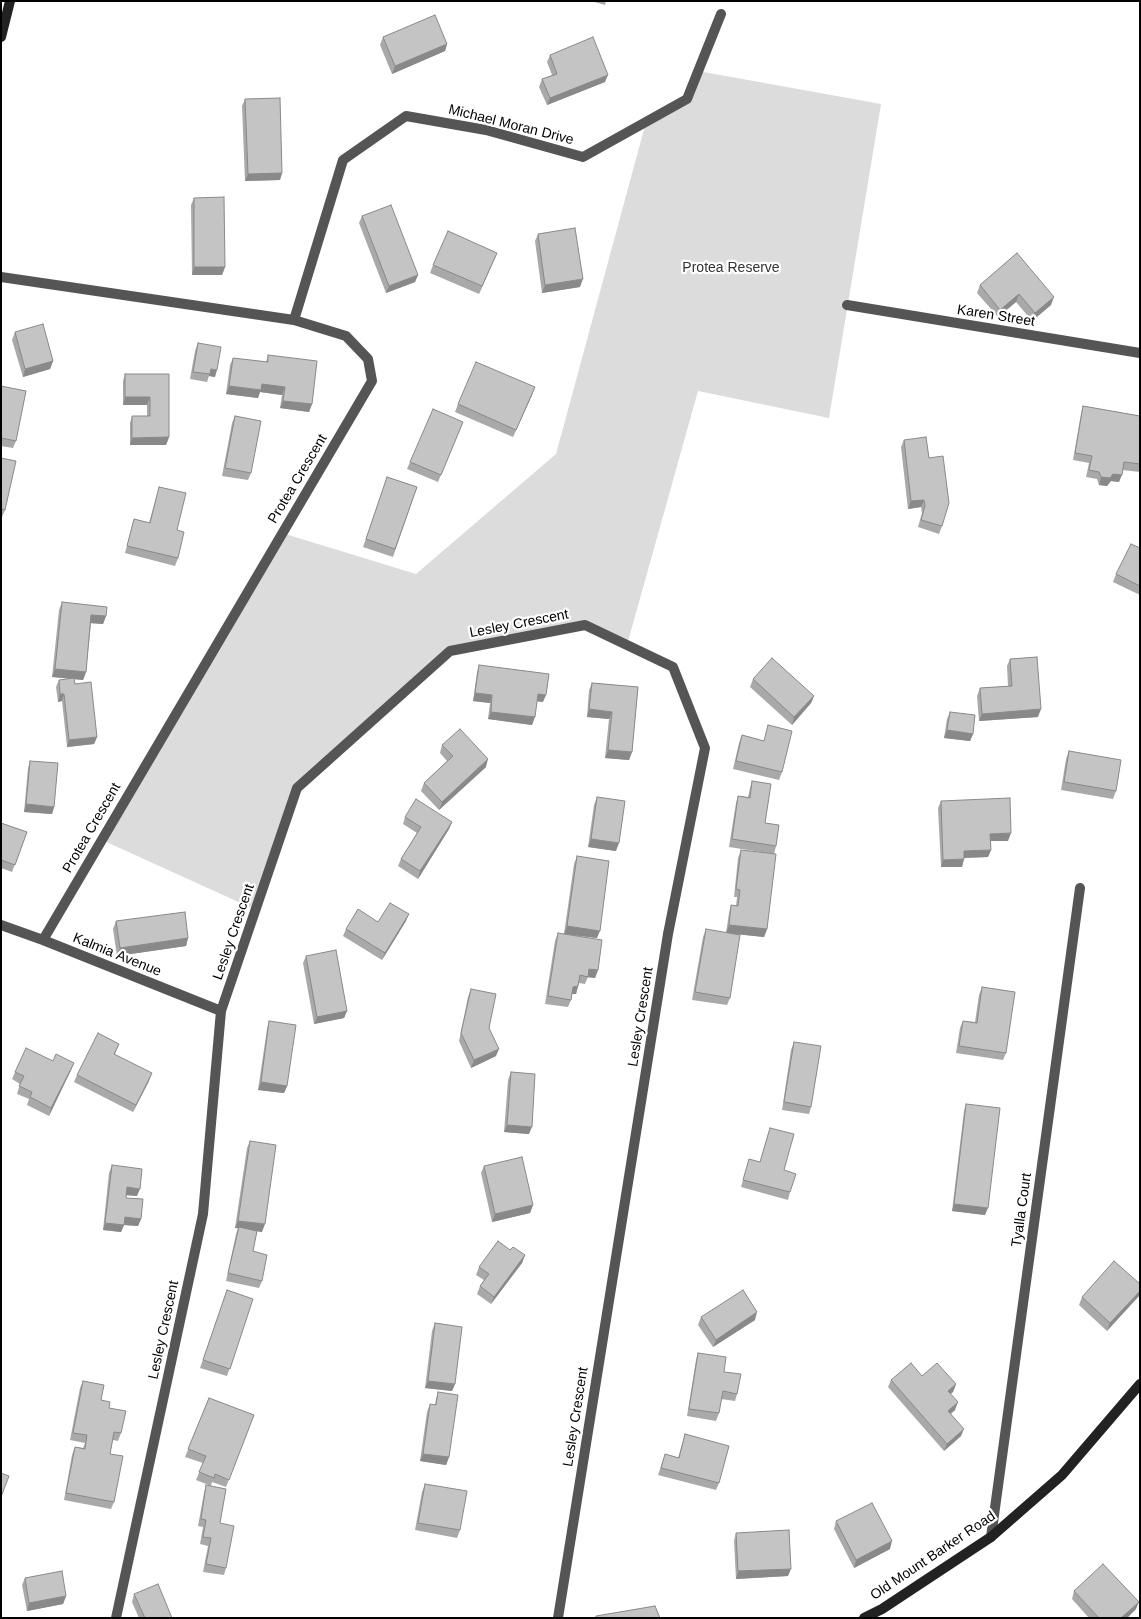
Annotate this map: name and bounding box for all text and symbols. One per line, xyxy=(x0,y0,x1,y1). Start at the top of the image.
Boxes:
street label: Michael Moran Drive xyxy=(447,101,575,149)
park label: Protea Reserve xyxy=(682,260,780,276)
street label: Karen Street xyxy=(956,302,1036,330)
street label: Protea Crescent xyxy=(265,431,331,527)
street label: Lesley Crescent xyxy=(468,606,570,642)
street label: Protea Crescent xyxy=(59,780,125,876)
street label: Lesley Crescent xyxy=(210,882,258,982)
street label: Kalmia Avenue xyxy=(70,930,164,980)
street label: Lesley Crescent xyxy=(625,966,657,1068)
street label: Tyalla Court xyxy=(1008,1172,1036,1248)
street label: Lesley Crescent xyxy=(145,1279,183,1381)
street label: Lesley Crescent xyxy=(560,1366,592,1468)
street label: Old Mount Barker Road xyxy=(867,1508,999,1604)

